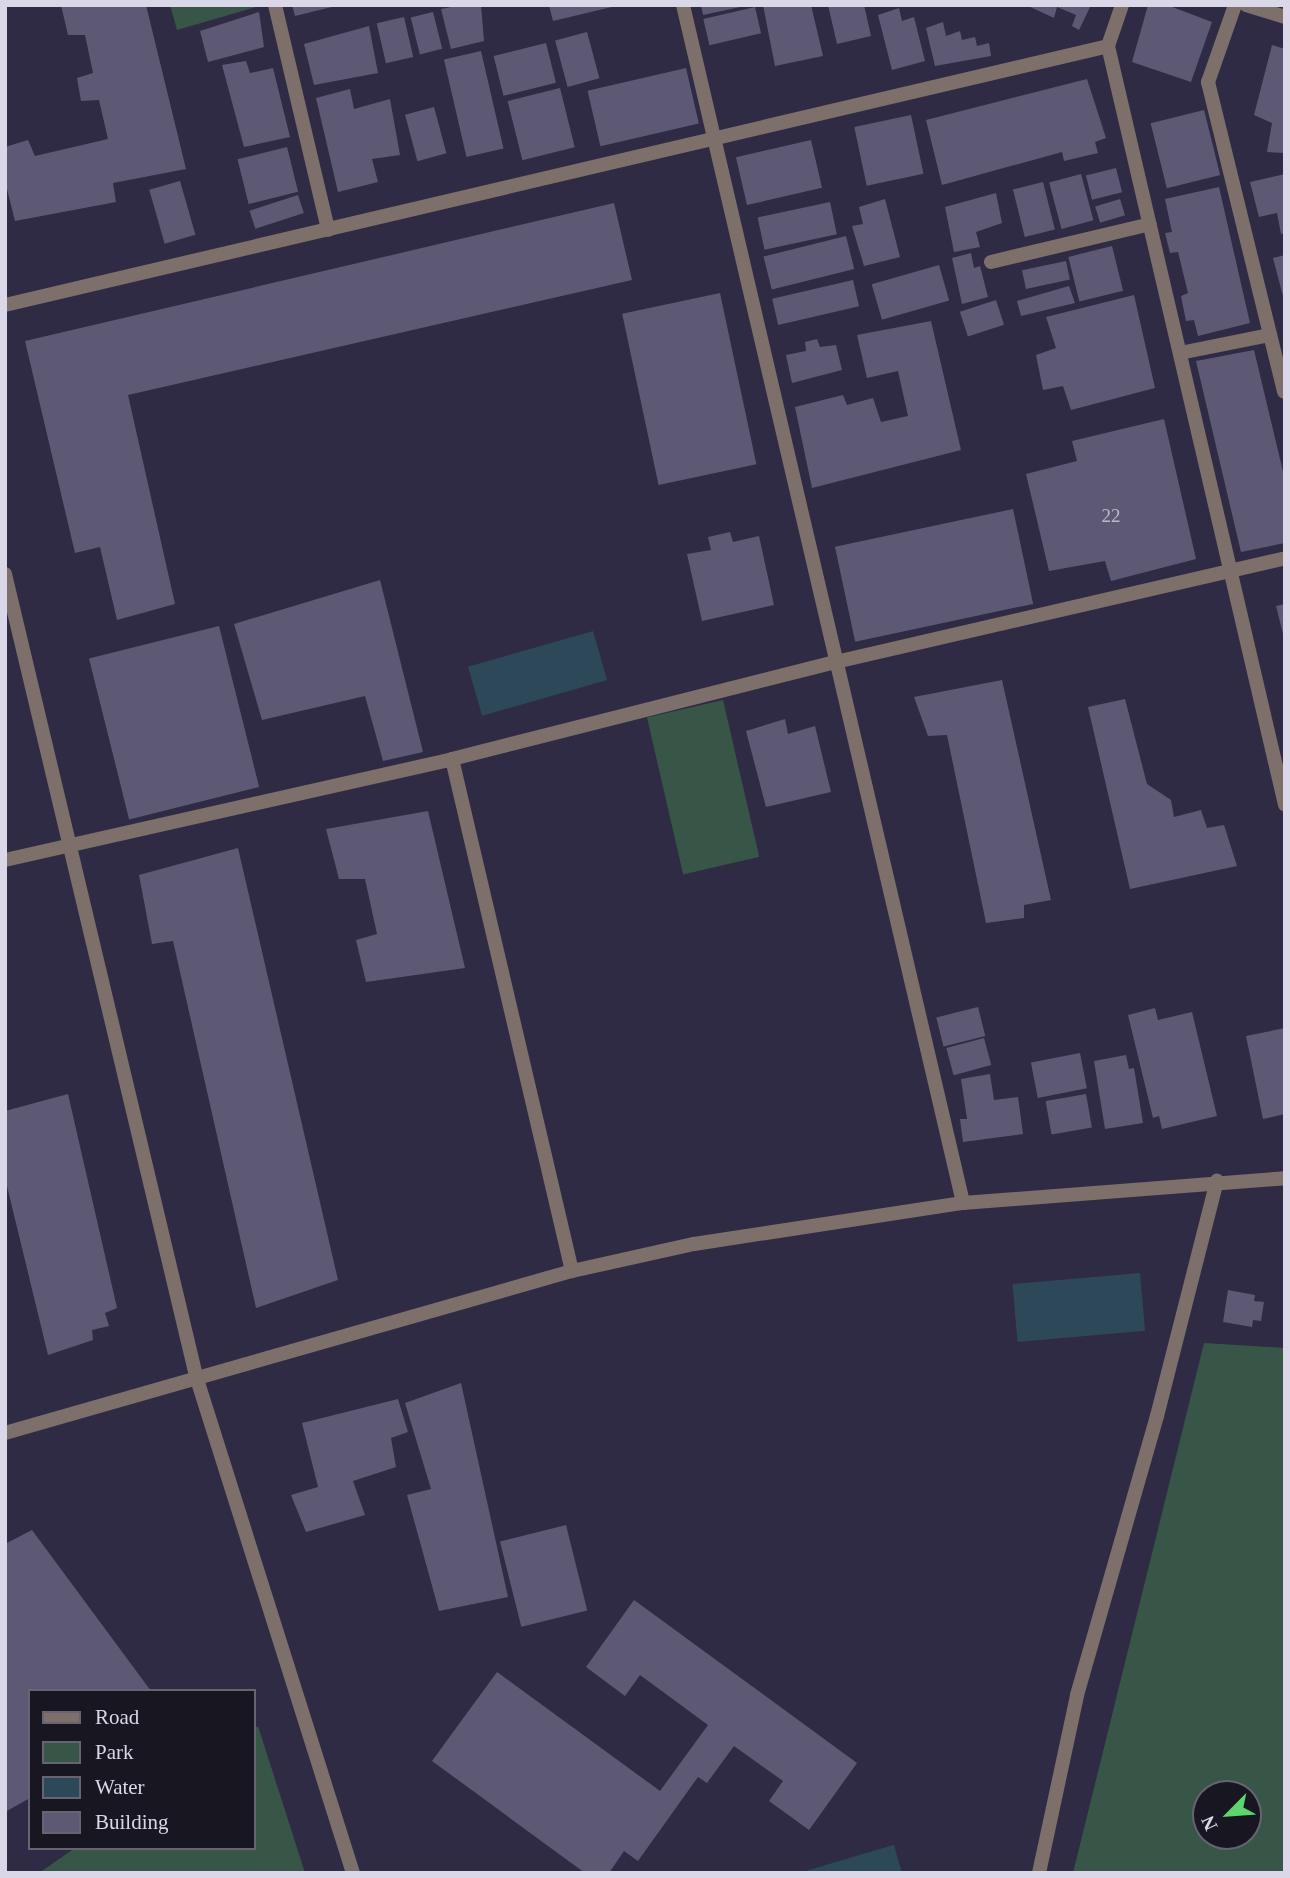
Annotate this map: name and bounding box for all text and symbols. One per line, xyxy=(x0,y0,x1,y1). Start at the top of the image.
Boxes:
house number: 22 xyxy=(1102,505,1120,527)
legend xyxy=(28,1689,256,1850)
text: Road xyxy=(95,1705,139,1729)
text: Park xyxy=(95,1740,134,1764)
text: Water xyxy=(95,1775,145,1799)
north arrow xyxy=(1192,1780,1262,1850)
text: Building xyxy=(95,1810,169,1834)
text: N xyxy=(1197,1813,1222,1834)

